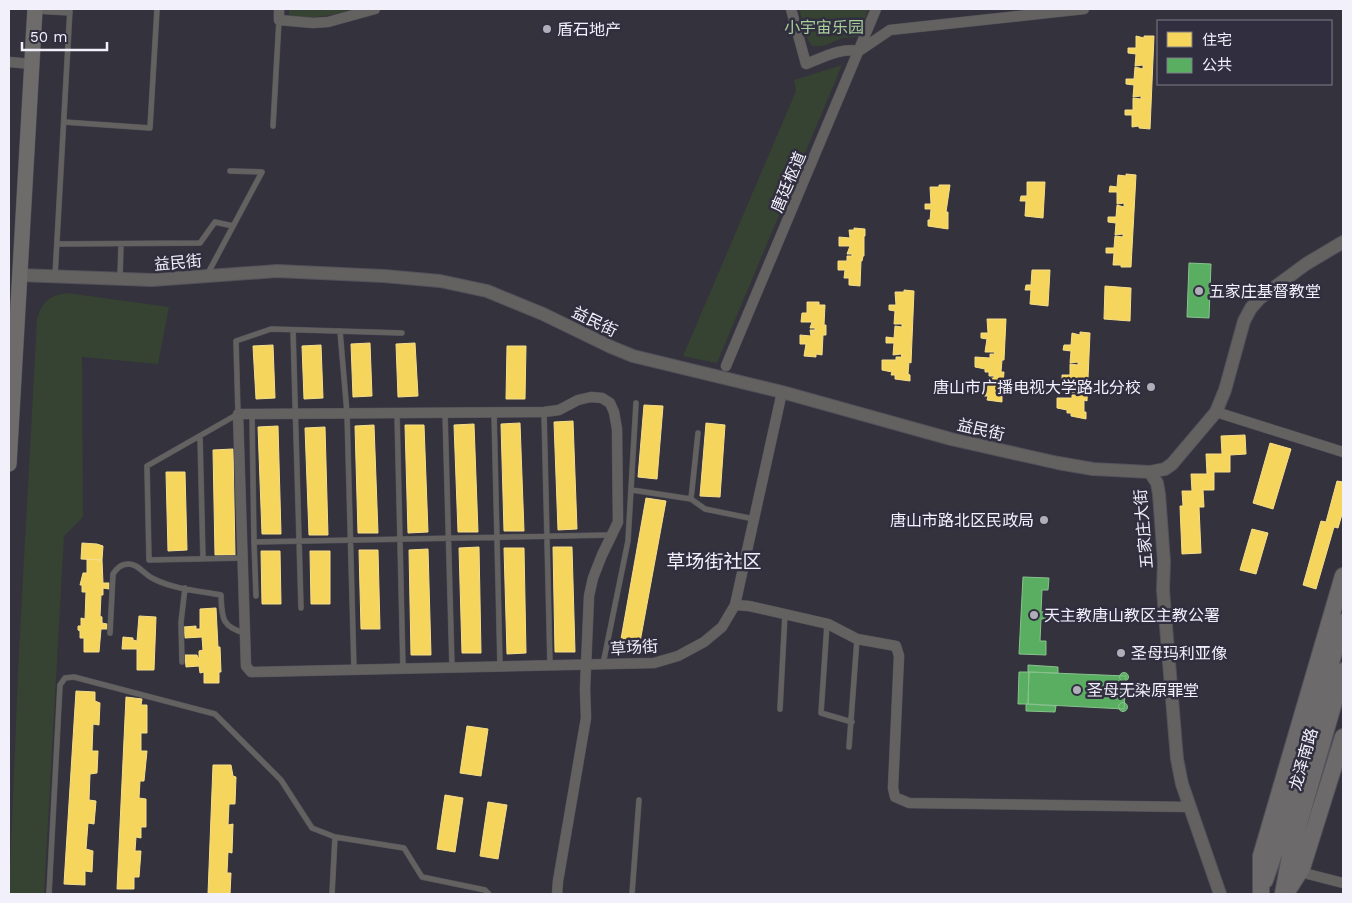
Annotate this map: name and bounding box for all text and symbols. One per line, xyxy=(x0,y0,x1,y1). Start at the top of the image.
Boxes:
park label: 小宇宙乐园 xyxy=(784,18,864,37)
scale bar xyxy=(22,20,108,52)
place label: 盾石地产 xyxy=(557,20,621,39)
legend xyxy=(1157,20,1332,85)
marker: 盾石地产 xyxy=(541,23,553,35)
text: 50 m xyxy=(30,28,67,46)
text: 住宅 xyxy=(1202,31,1232,49)
text: 公共 xyxy=(1202,56,1232,74)
street label: 唐廷枢道 xyxy=(767,149,810,215)
street label: 益民街 xyxy=(153,251,203,274)
place label: 五家庄基督教堂 xyxy=(1209,282,1321,301)
marker: 五家庄基督教堂 xyxy=(1193,285,1205,297)
street label: 益民街 xyxy=(569,302,621,341)
place label: 唐山市广播电视大学路北分校 xyxy=(933,378,1141,397)
marker: 唐山市广播电视大学路北分校 xyxy=(1145,381,1157,393)
street label: 益民街 xyxy=(955,415,1006,444)
street label: 五家庄大街 xyxy=(1131,488,1156,570)
place label: 唐山市路北区民政局 xyxy=(890,511,1034,530)
marker: 唐山市路北区民政局 xyxy=(1038,514,1050,526)
district label: 草场街社区 xyxy=(666,550,762,573)
place label: 天主教唐山教区主教公署 xyxy=(1044,606,1220,625)
marker: 天主教唐山教区主教公署 xyxy=(1028,609,1040,621)
street label: 草场街 xyxy=(609,636,659,659)
place label: 圣母玛利亚像 xyxy=(1131,644,1227,663)
marker: 圣母玛利亚像 xyxy=(1115,647,1127,659)
place label: 圣母无染原罪堂 xyxy=(1087,681,1199,700)
marker: 圣母无染原罪堂 xyxy=(1071,684,1083,696)
street label: 龙泽南路 xyxy=(1286,726,1321,793)

